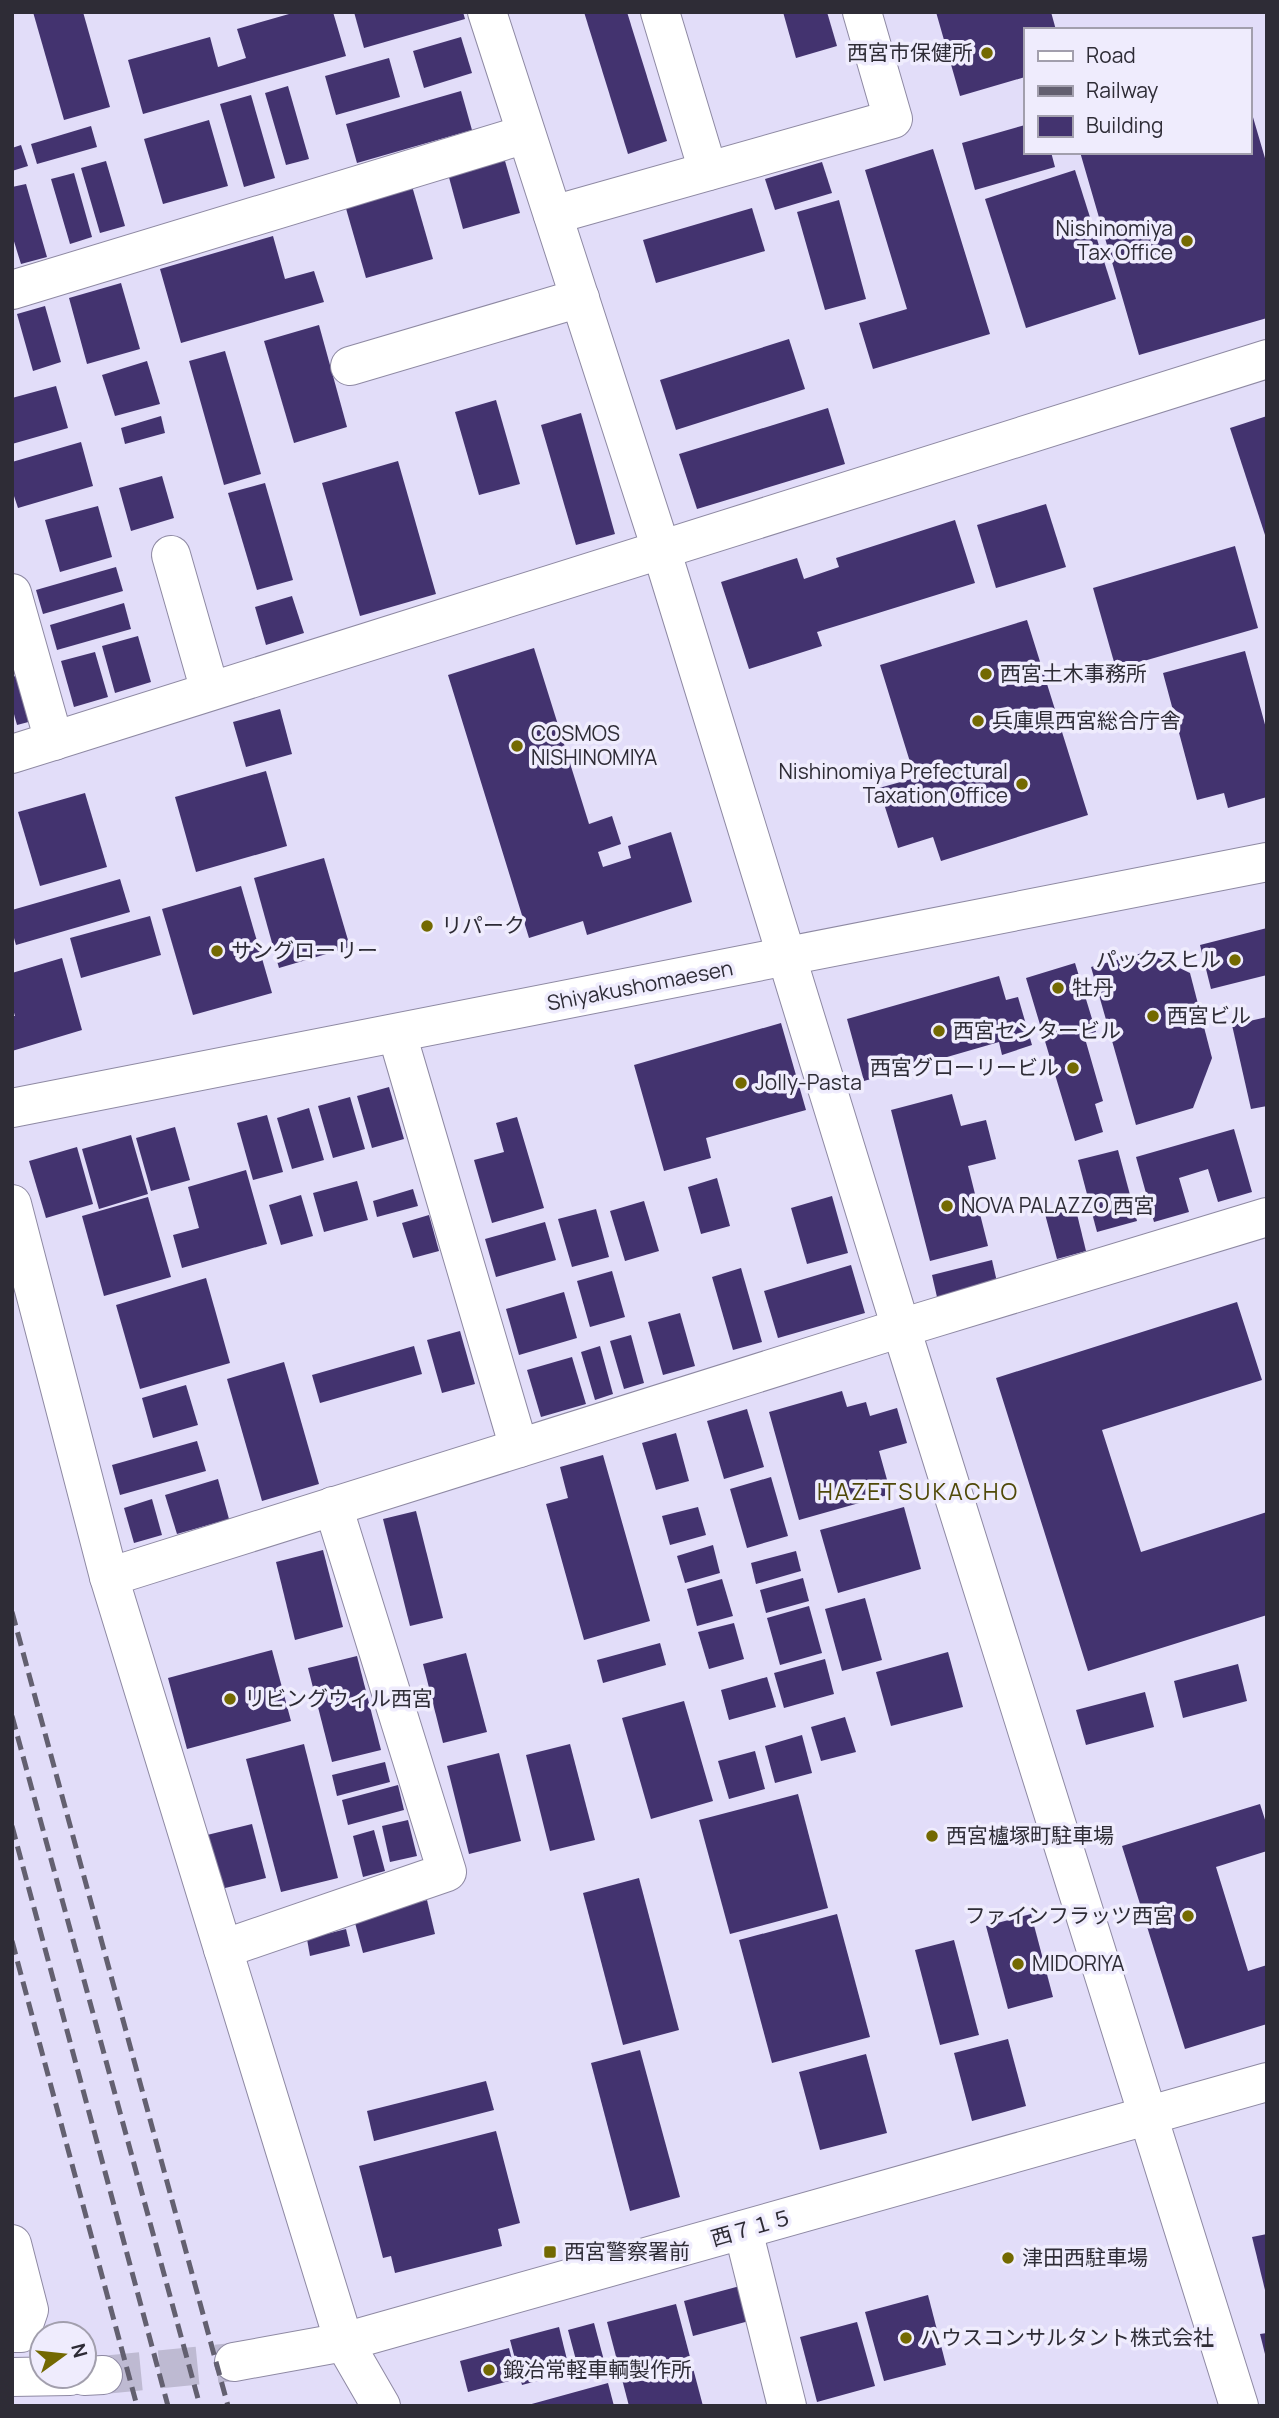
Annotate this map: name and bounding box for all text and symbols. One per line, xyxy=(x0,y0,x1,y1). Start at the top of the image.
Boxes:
legend xyxy=(1024,28,1251,154)
place label: 西宮市保健所 xyxy=(847,38,973,66)
text: Road xyxy=(1086,41,1136,69)
marker: 西宮市保健所 xyxy=(979,45,995,61)
text: Railway xyxy=(1086,76,1158,104)
text: Building xyxy=(1086,111,1163,139)
place label: Nishinomiya Tax Office xyxy=(1055,214,1173,266)
marker: Nishinomiya Tax Office xyxy=(1179,233,1195,249)
place label: 西宮土木事務所 xyxy=(1000,659,1147,687)
marker: 西宮土木事務所 xyxy=(978,666,994,682)
place label: 兵庫県西宮総合庁舎 xyxy=(992,706,1181,734)
marker: 兵庫県西宮総合庁舎 xyxy=(970,713,986,729)
place label: COSMOS NISHINOMIYA xyxy=(531,719,657,771)
marker: COSMOS NISHINOMIYA xyxy=(509,738,525,754)
place label: Nishinomiya Prefectural Taxation Office xyxy=(778,757,1008,809)
marker: Nishinomiya Prefectural Taxation Office xyxy=(1014,776,1030,792)
place label: リパーク xyxy=(441,911,525,939)
marker: リパーク xyxy=(419,918,435,934)
place label: サングローリー xyxy=(231,936,378,964)
marker: サングローリー xyxy=(209,943,225,959)
place label: パックスヒル xyxy=(1096,945,1221,973)
marker: パックスヒル xyxy=(1227,952,1243,968)
street label: Shiyakushomaesen xyxy=(545,953,735,1017)
place label: 牡丹 xyxy=(1072,973,1114,1001)
marker: 牡丹 xyxy=(1050,980,1066,996)
place label: 西宮ビル xyxy=(1167,1001,1251,1029)
marker: 西宮ビル xyxy=(1145,1008,1161,1024)
place label: 西宮センタービル xyxy=(953,1016,1121,1044)
marker: 西宮センタービル xyxy=(931,1023,947,1039)
place label: 西宮グローリービル xyxy=(870,1053,1059,1081)
marker: 西宮グローリービル xyxy=(1065,1060,1081,1076)
place label: Jolly-Pasta xyxy=(755,1068,862,1096)
marker: Jolly-Pasta xyxy=(733,1075,749,1091)
place label: NOVA PALAZZO 西宮 xyxy=(961,1191,1155,1219)
marker: NOVA PALAZZO 西宮 xyxy=(939,1198,955,1214)
district label: HAZETSUKACHO xyxy=(817,1475,1019,1507)
place label: リビングウィル西宮 xyxy=(244,1684,433,1712)
marker: リビングウィル西宮 xyxy=(222,1691,238,1707)
place label: 西宮櫨塚町駐車場 xyxy=(946,1821,1114,1849)
marker: 西宮櫨塚町駐車場 xyxy=(924,1828,940,1844)
place label: ファインフラッツ西宮 xyxy=(965,1901,1174,1929)
marker: ファインフラッツ西宮 xyxy=(1180,1908,1196,1924)
place label: MIDORIYA xyxy=(1032,1949,1125,1977)
marker: MIDORIYA xyxy=(1010,1956,1026,1972)
street label: 西７１５ xyxy=(707,2202,796,2252)
place label: 西宮警察署前 xyxy=(564,2237,690,2265)
place label: 津田西駐車場 xyxy=(1022,2243,1148,2271)
marker: 西宮警察署前 xyxy=(542,2244,558,2260)
marker: 津田西駐車場 xyxy=(1000,2250,1016,2266)
north arrow xyxy=(28,2320,98,2390)
place label: ハウスコンサルタント株式会社 xyxy=(920,2323,1214,2351)
marker: ハウスコンサルタント株式会社 xyxy=(898,2330,914,2346)
text: N xyxy=(65,2341,94,2361)
place label: 鍛冶常軽車輌製作所 xyxy=(503,2355,692,2383)
marker: 鍛冶常軽車輌製作所 xyxy=(481,2362,497,2378)

